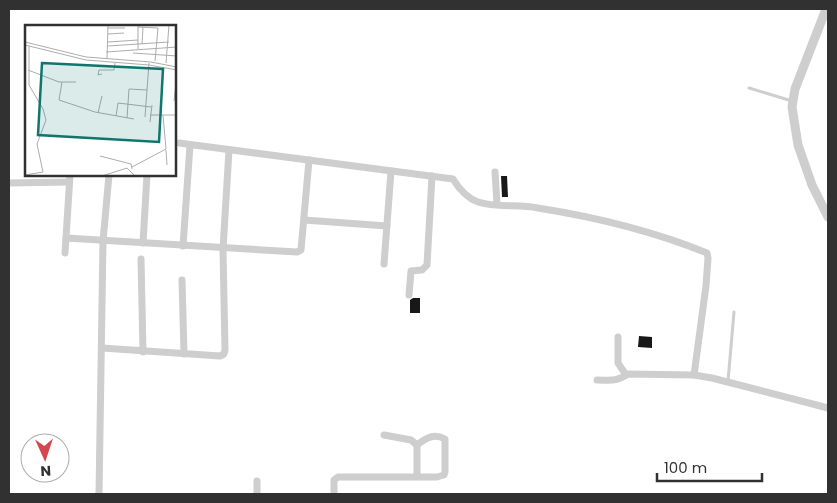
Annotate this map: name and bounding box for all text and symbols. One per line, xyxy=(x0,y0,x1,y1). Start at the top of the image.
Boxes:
inset map xyxy=(25,25,176,176)
north arrow xyxy=(20,433,70,483)
scale bar xyxy=(657,450,762,482)
text: 100 m xyxy=(664,457,707,478)
text: N xyxy=(40,461,51,481)

